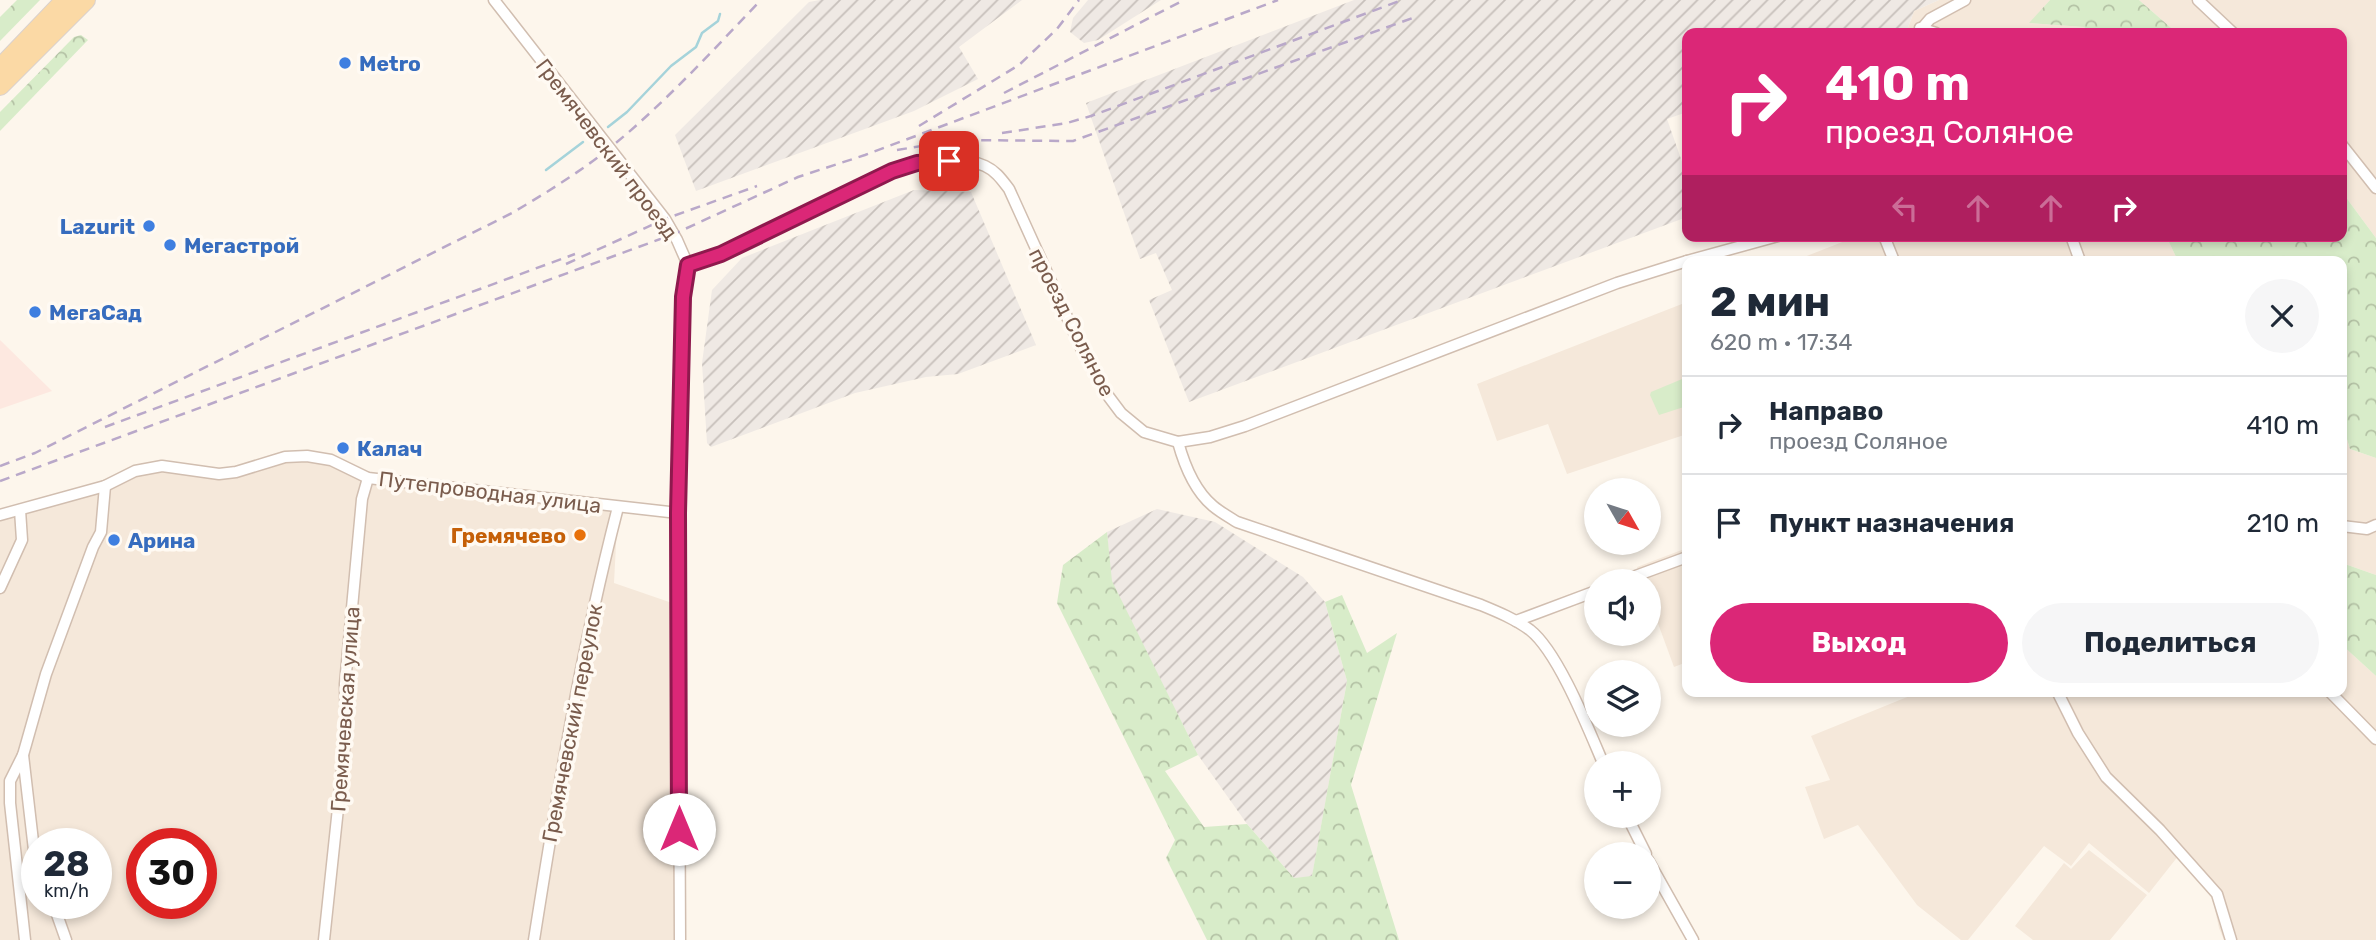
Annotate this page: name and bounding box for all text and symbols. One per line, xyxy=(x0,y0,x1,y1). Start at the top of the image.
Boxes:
place label: Metro xyxy=(359,51,421,76)
street label: Гремячевский проезд xyxy=(531,54,683,244)
text: 410 m xyxy=(1825,54,1970,112)
marker: Metro xyxy=(337,55,353,71)
icon: right xyxy=(1710,56,1801,147)
text: проезд Соляное xyxy=(1825,113,2074,151)
pin xyxy=(919,131,979,191)
icon: arrive xyxy=(930,142,968,180)
icon: left xyxy=(1886,189,1924,227)
icon: ahead xyxy=(1959,189,1997,227)
icon: ahead xyxy=(2032,189,2070,227)
icon: right xyxy=(2105,189,2143,227)
place label: Lazurit xyxy=(60,214,135,239)
marker: Lazurit xyxy=(141,218,157,234)
place label: Мегастрой xyxy=(184,233,299,258)
marker: Мегастрой xyxy=(162,237,178,253)
street label: проезд Соляное xyxy=(1024,244,1120,400)
text: 2 мин xyxy=(1710,277,1830,327)
button: close xyxy=(2245,279,2319,353)
place label: МегаСад xyxy=(49,300,142,325)
marker: МегаСад xyxy=(27,304,43,320)
text: 620 m · 17:34 xyxy=(1710,328,1853,356)
text: Направо xyxy=(1769,396,1883,427)
icon: right xyxy=(1710,406,1748,444)
text: 410 m xyxy=(2246,410,2319,441)
text: проезд Соляное xyxy=(1769,427,1948,455)
place label: Калач xyxy=(357,436,422,461)
marker: Калач xyxy=(335,440,351,456)
street label: Путепроводная улица xyxy=(377,466,603,518)
north arrow xyxy=(1584,478,1661,555)
map controls xyxy=(1584,478,1661,919)
icon: arrive xyxy=(1710,504,1748,542)
text: Пункт назначения xyxy=(1769,508,2014,539)
text: 210 m xyxy=(2247,508,2319,539)
place label: Гремячево xyxy=(451,523,566,548)
marker: Гремячево xyxy=(572,527,588,543)
place label: Арина xyxy=(128,528,195,553)
marker: Арина xyxy=(106,532,122,548)
button: sound xyxy=(1584,569,1661,646)
street label: Гремячевский переулок xyxy=(537,602,607,844)
button: Выход xyxy=(1710,603,2008,683)
button: Поделиться xyxy=(2022,603,2319,683)
street label: Гремячевская улица xyxy=(325,605,365,813)
button: layers xyxy=(1584,660,1661,737)
button: + xyxy=(1584,751,1661,828)
position arrow xyxy=(642,792,716,866)
speed limit sign: 30 xyxy=(126,828,217,919)
button: − xyxy=(1584,842,1661,919)
text: 28 xyxy=(43,843,90,885)
text: km/h xyxy=(44,880,89,902)

